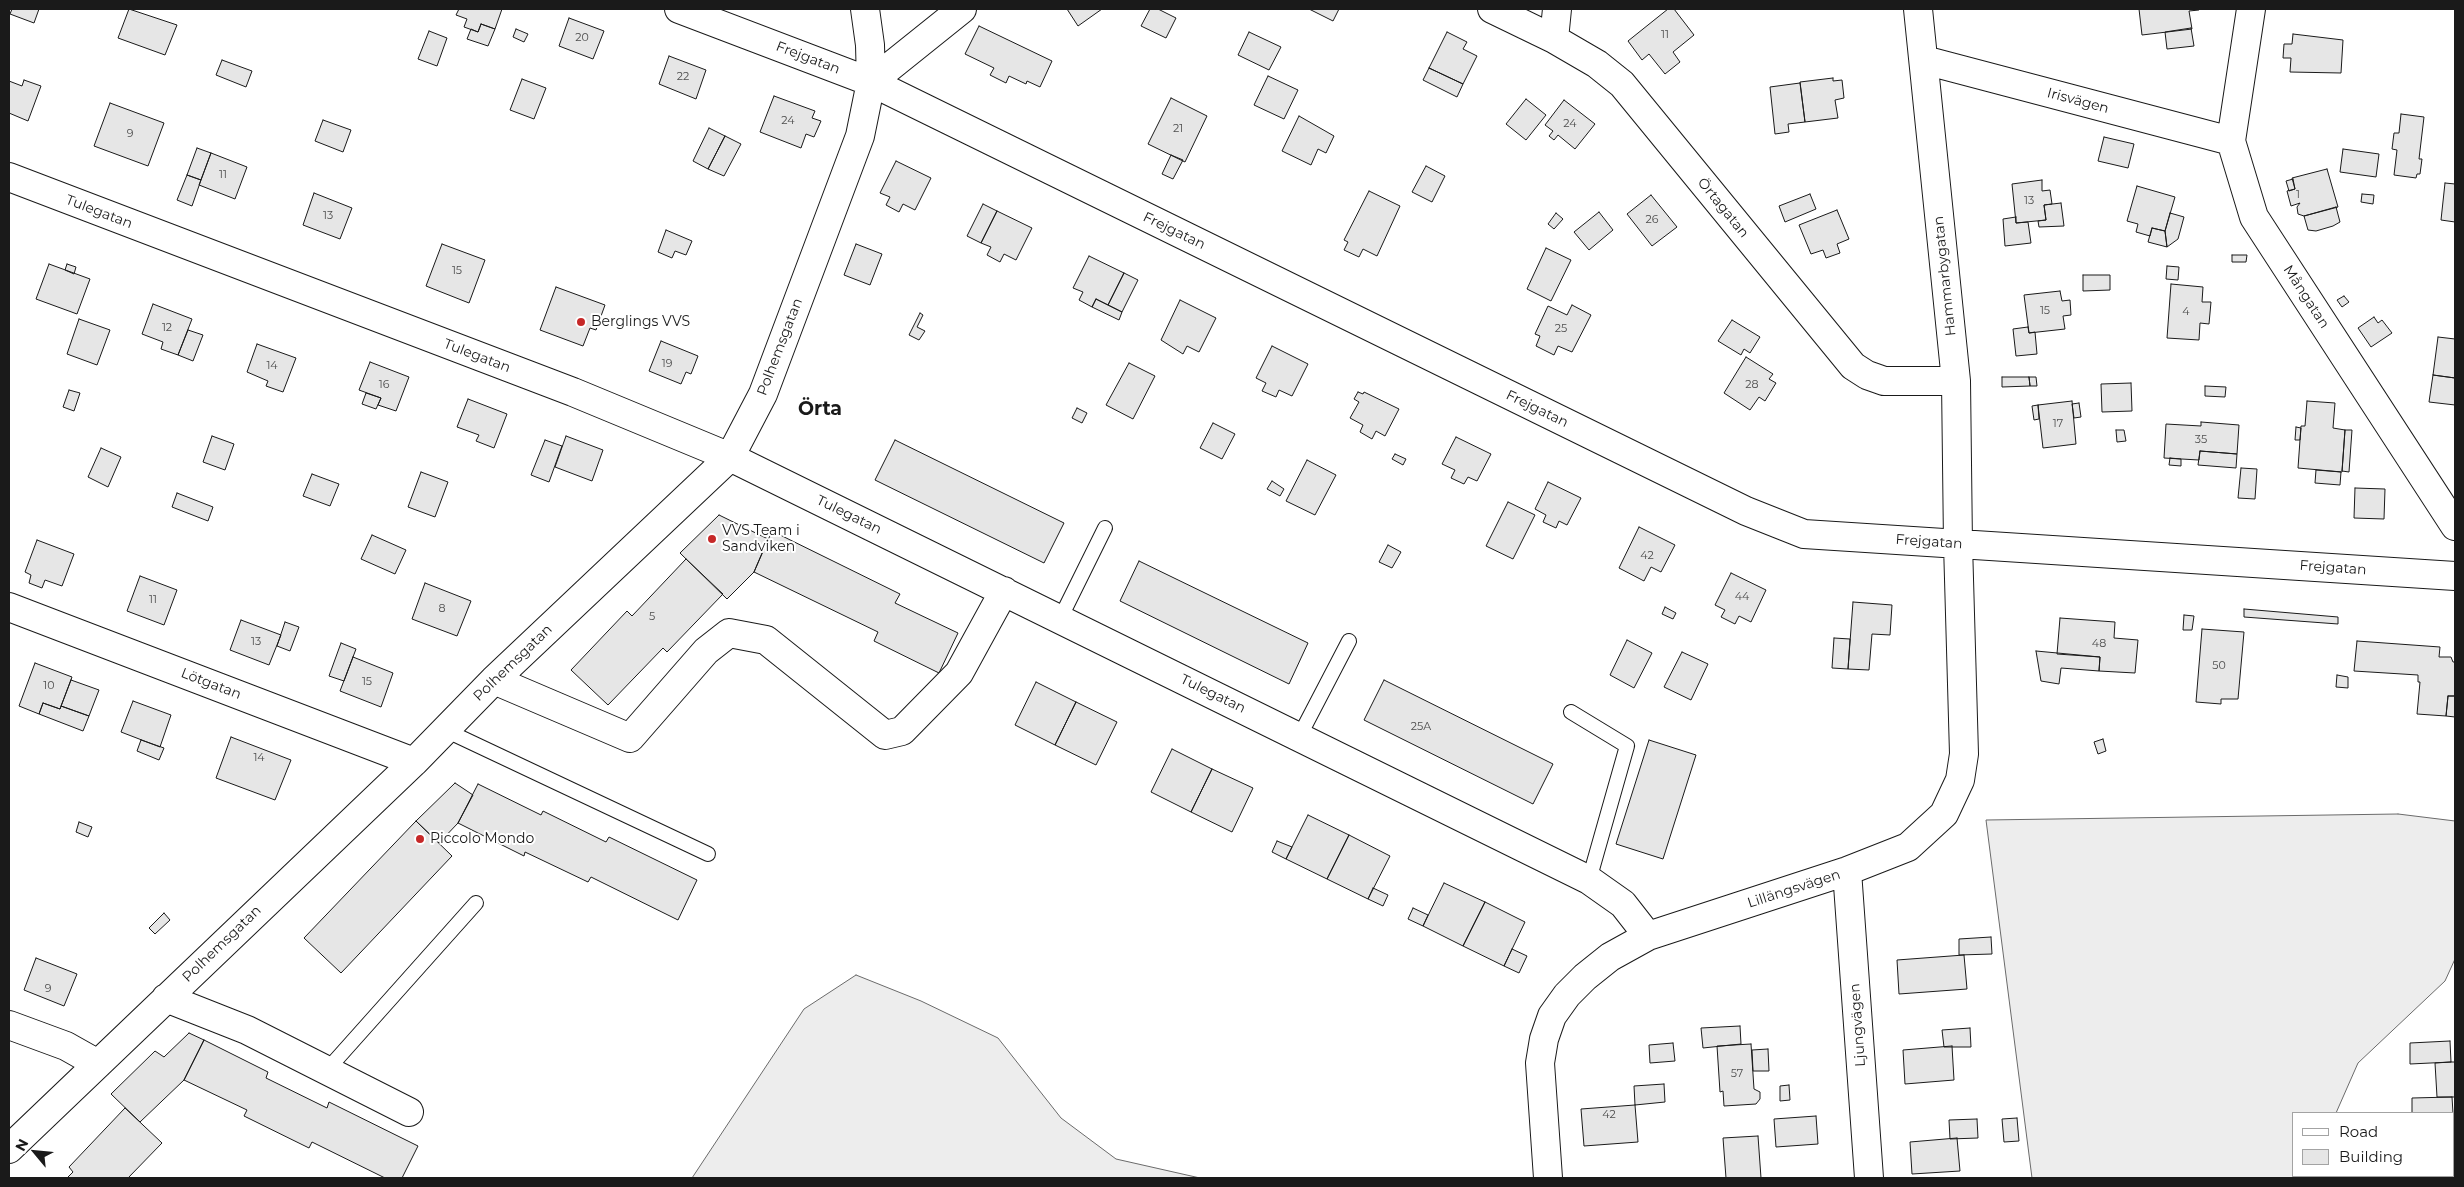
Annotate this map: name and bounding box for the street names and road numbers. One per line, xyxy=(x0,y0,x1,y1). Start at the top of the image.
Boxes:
street label: Frejgatan xyxy=(774,38,842,78)
street label: Irisvägen xyxy=(2045,85,2111,117)
street label: Örtagatan xyxy=(1694,175,1752,241)
street label: Tulegatan xyxy=(63,192,135,232)
street label: Frejgatan xyxy=(1140,209,1208,253)
street label: Hammarbygatan xyxy=(1930,215,1960,337)
street label: Mångatan xyxy=(2279,262,2333,332)
street label: Polhemsgatan xyxy=(754,296,806,398)
street label: Tulegatan xyxy=(441,336,513,376)
street label: Frejgatan xyxy=(1503,387,1571,431)
street label: Tulegatan xyxy=(814,492,884,538)
street label: Frejgatan xyxy=(1895,531,1963,553)
street label: Frejgatan xyxy=(2299,557,2367,579)
street label: Polhemsgatan xyxy=(470,621,556,705)
street label: Lötgatan xyxy=(178,665,244,703)
street label: Tulegatan xyxy=(1178,671,1248,717)
street label: Lillängsvägen xyxy=(1745,866,1843,912)
street label: Polhemsgatan xyxy=(179,902,265,986)
street label: Ljungvägen xyxy=(1847,983,1869,1067)

